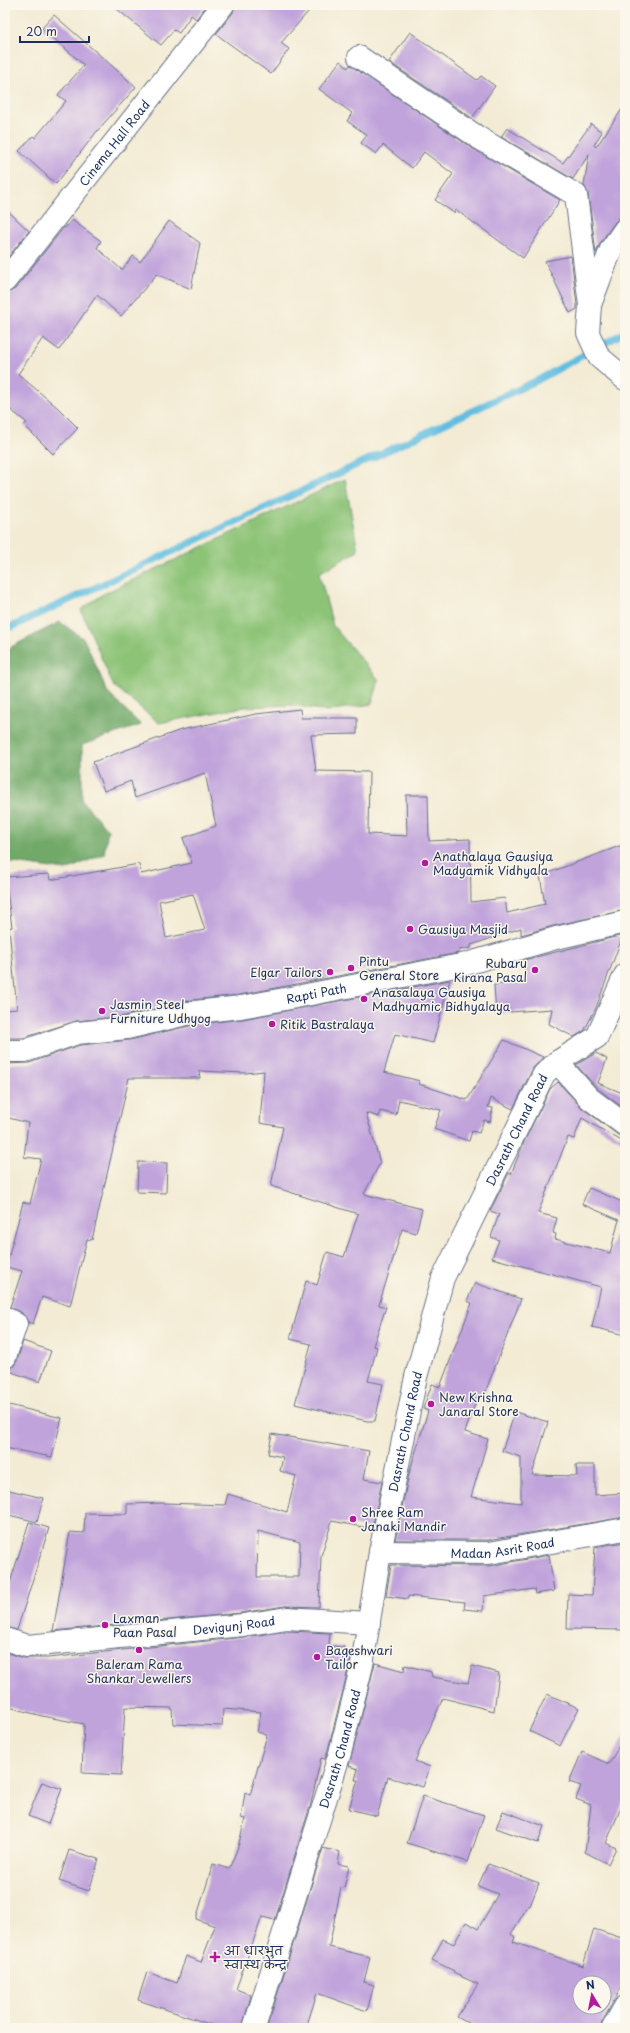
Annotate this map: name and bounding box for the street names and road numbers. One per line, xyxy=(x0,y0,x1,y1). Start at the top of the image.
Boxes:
street label: Cinema Hall Road xyxy=(74,96,154,190)
street label: Rapti Path xyxy=(285,978,348,1008)
street label: Dasrath Chand Road xyxy=(481,1071,552,1189)
street label: Dasrath Chand Road xyxy=(384,1369,426,1494)
street label: Madan Asrit Road xyxy=(451,1533,556,1562)
street label: Devigunj Road xyxy=(192,1611,276,1639)
street label: Dasrath Chand Road xyxy=(314,1687,365,1811)

